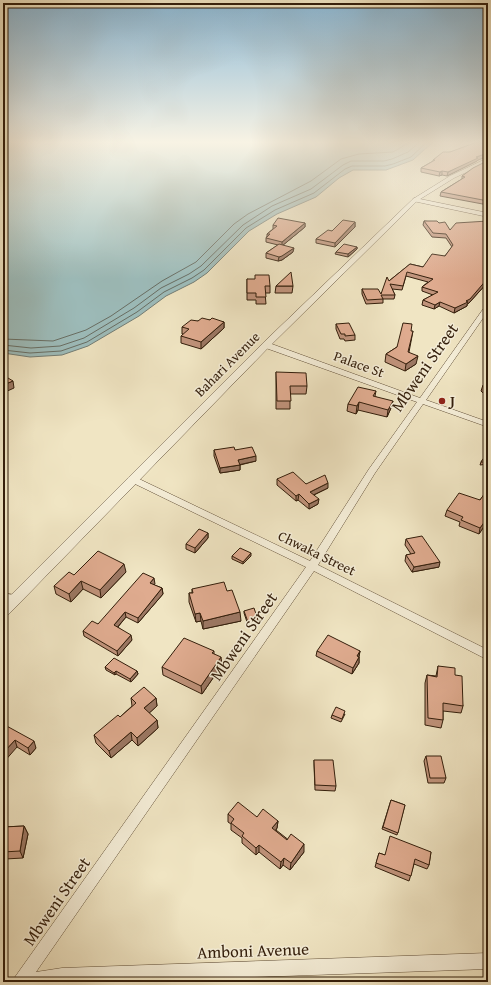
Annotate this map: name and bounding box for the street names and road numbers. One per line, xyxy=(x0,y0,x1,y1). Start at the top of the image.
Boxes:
street label: Mbweni Street xyxy=(384,317,464,417)
street label: Bahari Avenue xyxy=(190,327,264,401)
street label: Palace St xyxy=(331,346,387,382)
street label: Chwaka Street xyxy=(275,526,359,580)
street label: Mbweni Street xyxy=(203,586,283,686)
street label: Mbweni Street xyxy=(16,851,96,951)
street label: Amboni Avenue xyxy=(197,936,309,964)

